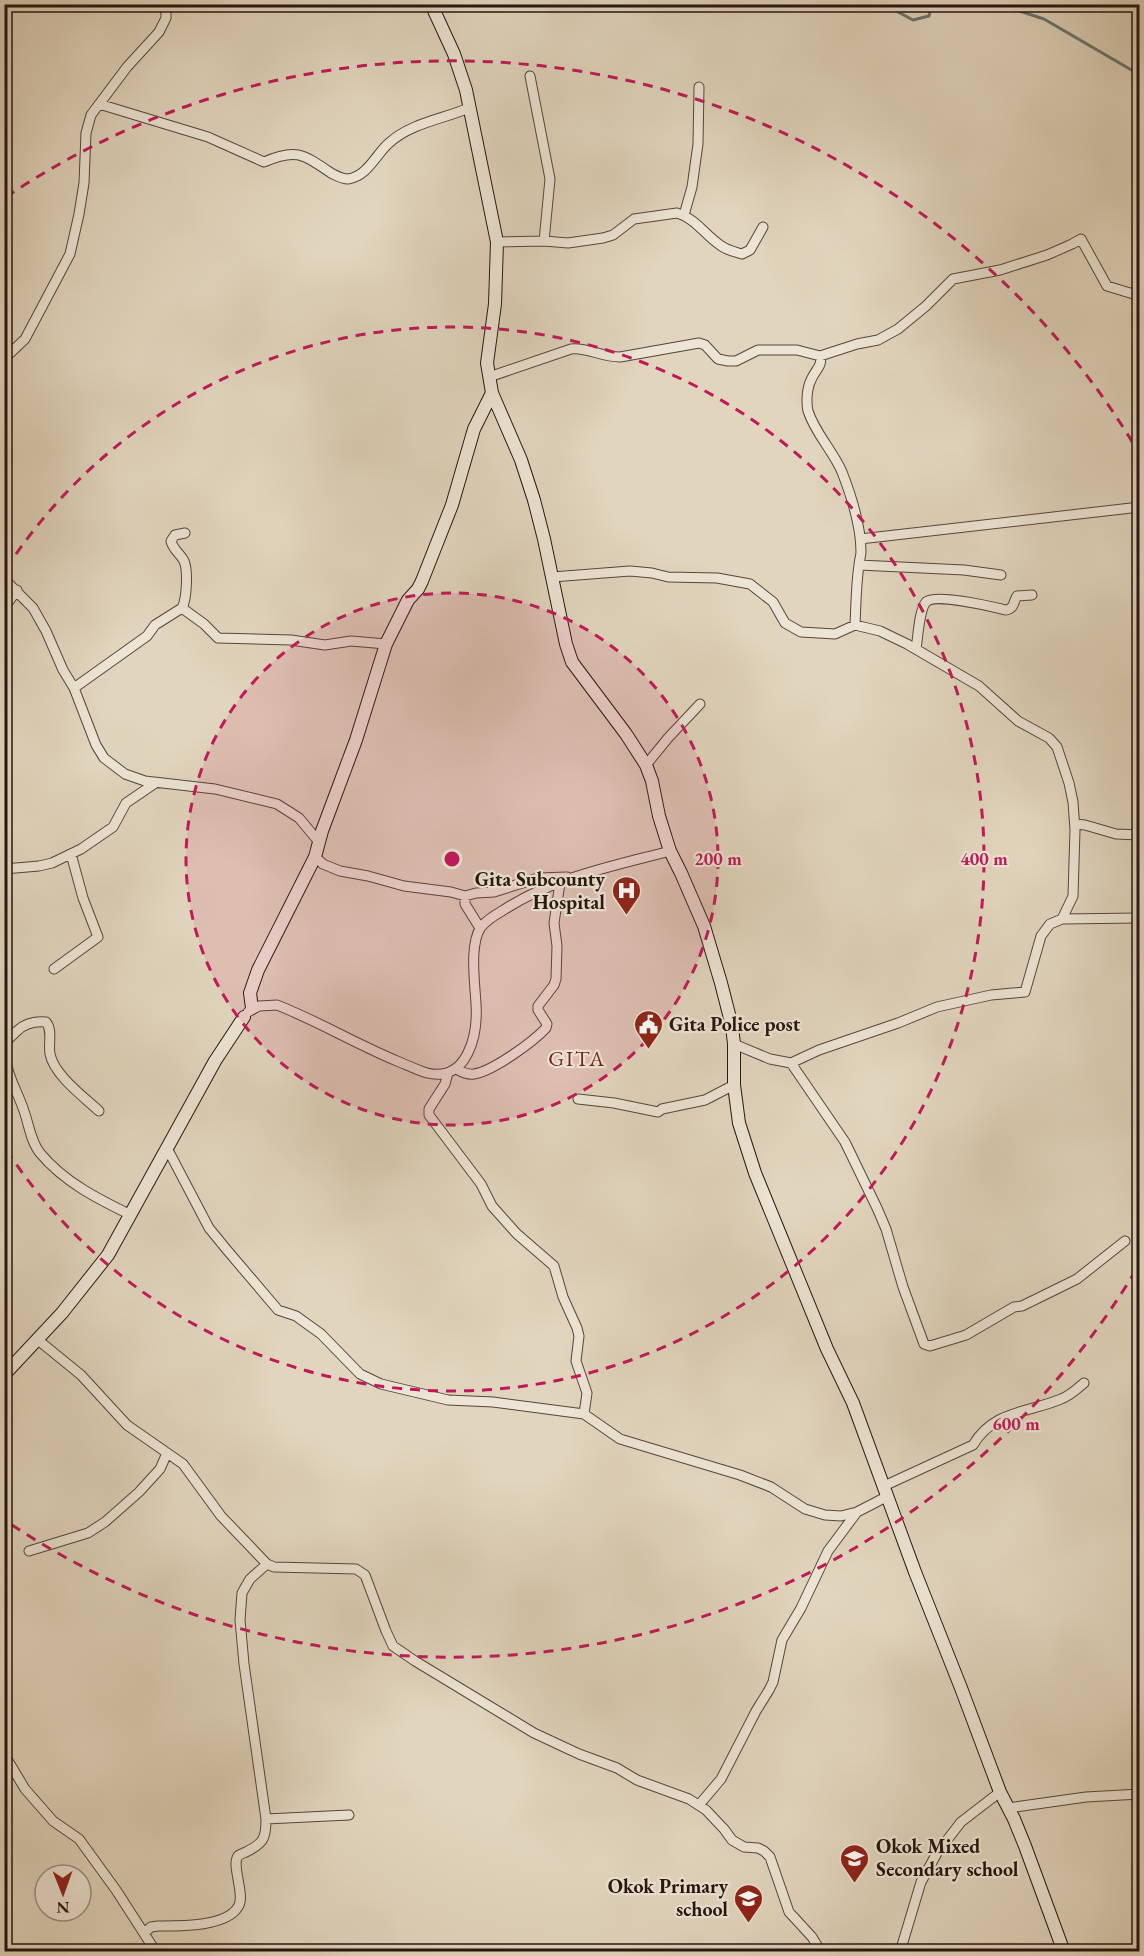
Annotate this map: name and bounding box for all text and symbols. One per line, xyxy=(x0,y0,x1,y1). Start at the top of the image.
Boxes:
text: 200 m xyxy=(694,847,742,870)
text: 400 m xyxy=(960,847,1008,870)
centre of rings xyxy=(442,849,462,869)
place label: Gita Subcounty Hospital xyxy=(475,866,605,915)
hospital icon: Gita Subcounty Hospital xyxy=(610,874,642,916)
public building icon: Gita Police post xyxy=(632,1008,664,1050)
place label: Gita Police post xyxy=(669,1011,801,1037)
district label: GITA xyxy=(548,1044,606,1073)
text: 600 m xyxy=(992,1412,1040,1435)
place label: Okok Mixed Secondary school xyxy=(876,1833,1019,1882)
school or university icon: Okok Mixed Secondary school xyxy=(839,1842,871,1884)
north arrow xyxy=(33,1863,93,1923)
place label: Okok Primary school xyxy=(608,1873,728,1922)
school or university icon: Okok Primary school xyxy=(733,1882,765,1924)
text: N xyxy=(57,1897,70,1918)

